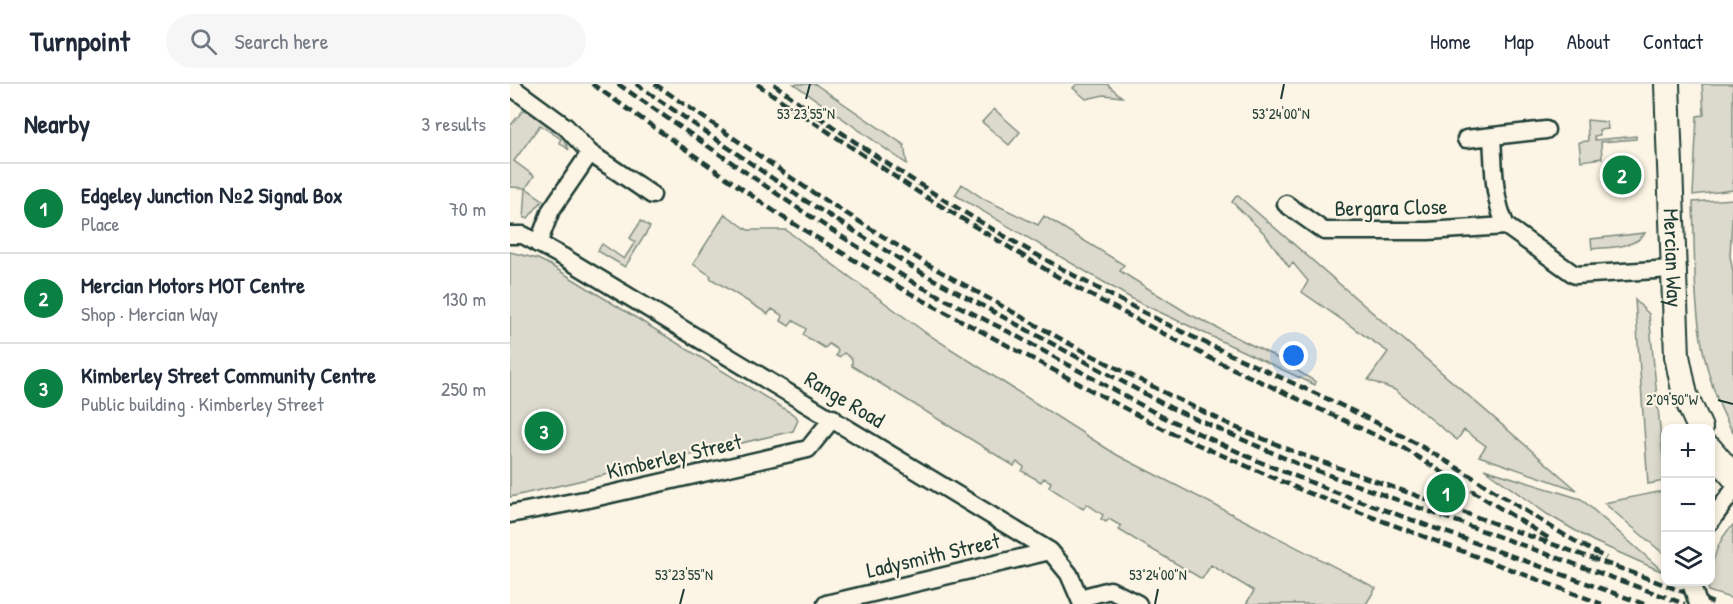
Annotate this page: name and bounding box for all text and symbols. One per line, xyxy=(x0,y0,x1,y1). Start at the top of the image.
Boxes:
search box xyxy=(166,14,586,68)
text: Turnpoint xyxy=(30,22,130,60)
icon: search xyxy=(187,25,220,58)
text: Search here xyxy=(235,26,329,56)
text: Home xyxy=(1430,27,1471,56)
text: Map xyxy=(1504,27,1534,56)
text: About xyxy=(1567,27,1610,56)
text: Contact xyxy=(1643,27,1703,56)
text: 53°23'55"N xyxy=(777,103,835,124)
text: 53°24'00"N xyxy=(1252,103,1310,124)
text: Nearby xyxy=(24,106,90,141)
text: 3 results xyxy=(421,110,486,137)
pin: 2 xyxy=(1602,152,1642,197)
text: Edgeley Junction №2 Signal Box xyxy=(81,180,343,210)
street label: Bergara Close xyxy=(1334,191,1448,223)
text: 1 xyxy=(40,195,47,222)
text: 70 m xyxy=(449,195,486,222)
street label: Mercian Way xyxy=(1657,208,1690,308)
text: Place xyxy=(81,210,120,237)
text: Mercian Motors MOT Centre xyxy=(81,270,305,300)
text: 2 xyxy=(39,285,48,312)
text: 130 m xyxy=(443,285,486,312)
text: Shop · Mercian Way xyxy=(81,300,218,327)
your location xyxy=(1279,341,1308,370)
text: Kimberley Street Community Centre xyxy=(81,360,376,390)
street label: Range Road xyxy=(799,363,891,435)
text: 3 xyxy=(39,375,48,402)
text: 250 m xyxy=(441,375,486,402)
text: 2°09'50"W xyxy=(1646,389,1699,410)
text: Public building · Kimberley Street xyxy=(81,390,324,417)
pin: 3 xyxy=(525,408,564,454)
map controls xyxy=(1661,424,1715,586)
button: + xyxy=(1661,424,1715,478)
street label: Kimberley Street xyxy=(603,426,745,486)
pin: 1 xyxy=(1426,470,1466,516)
button: − xyxy=(1661,478,1715,532)
street label: Ladysmith Street xyxy=(863,525,1003,585)
button: layers xyxy=(1661,532,1715,586)
text: 53°23'55"N xyxy=(655,564,713,585)
text: 53°24'00"N xyxy=(1129,564,1187,585)

